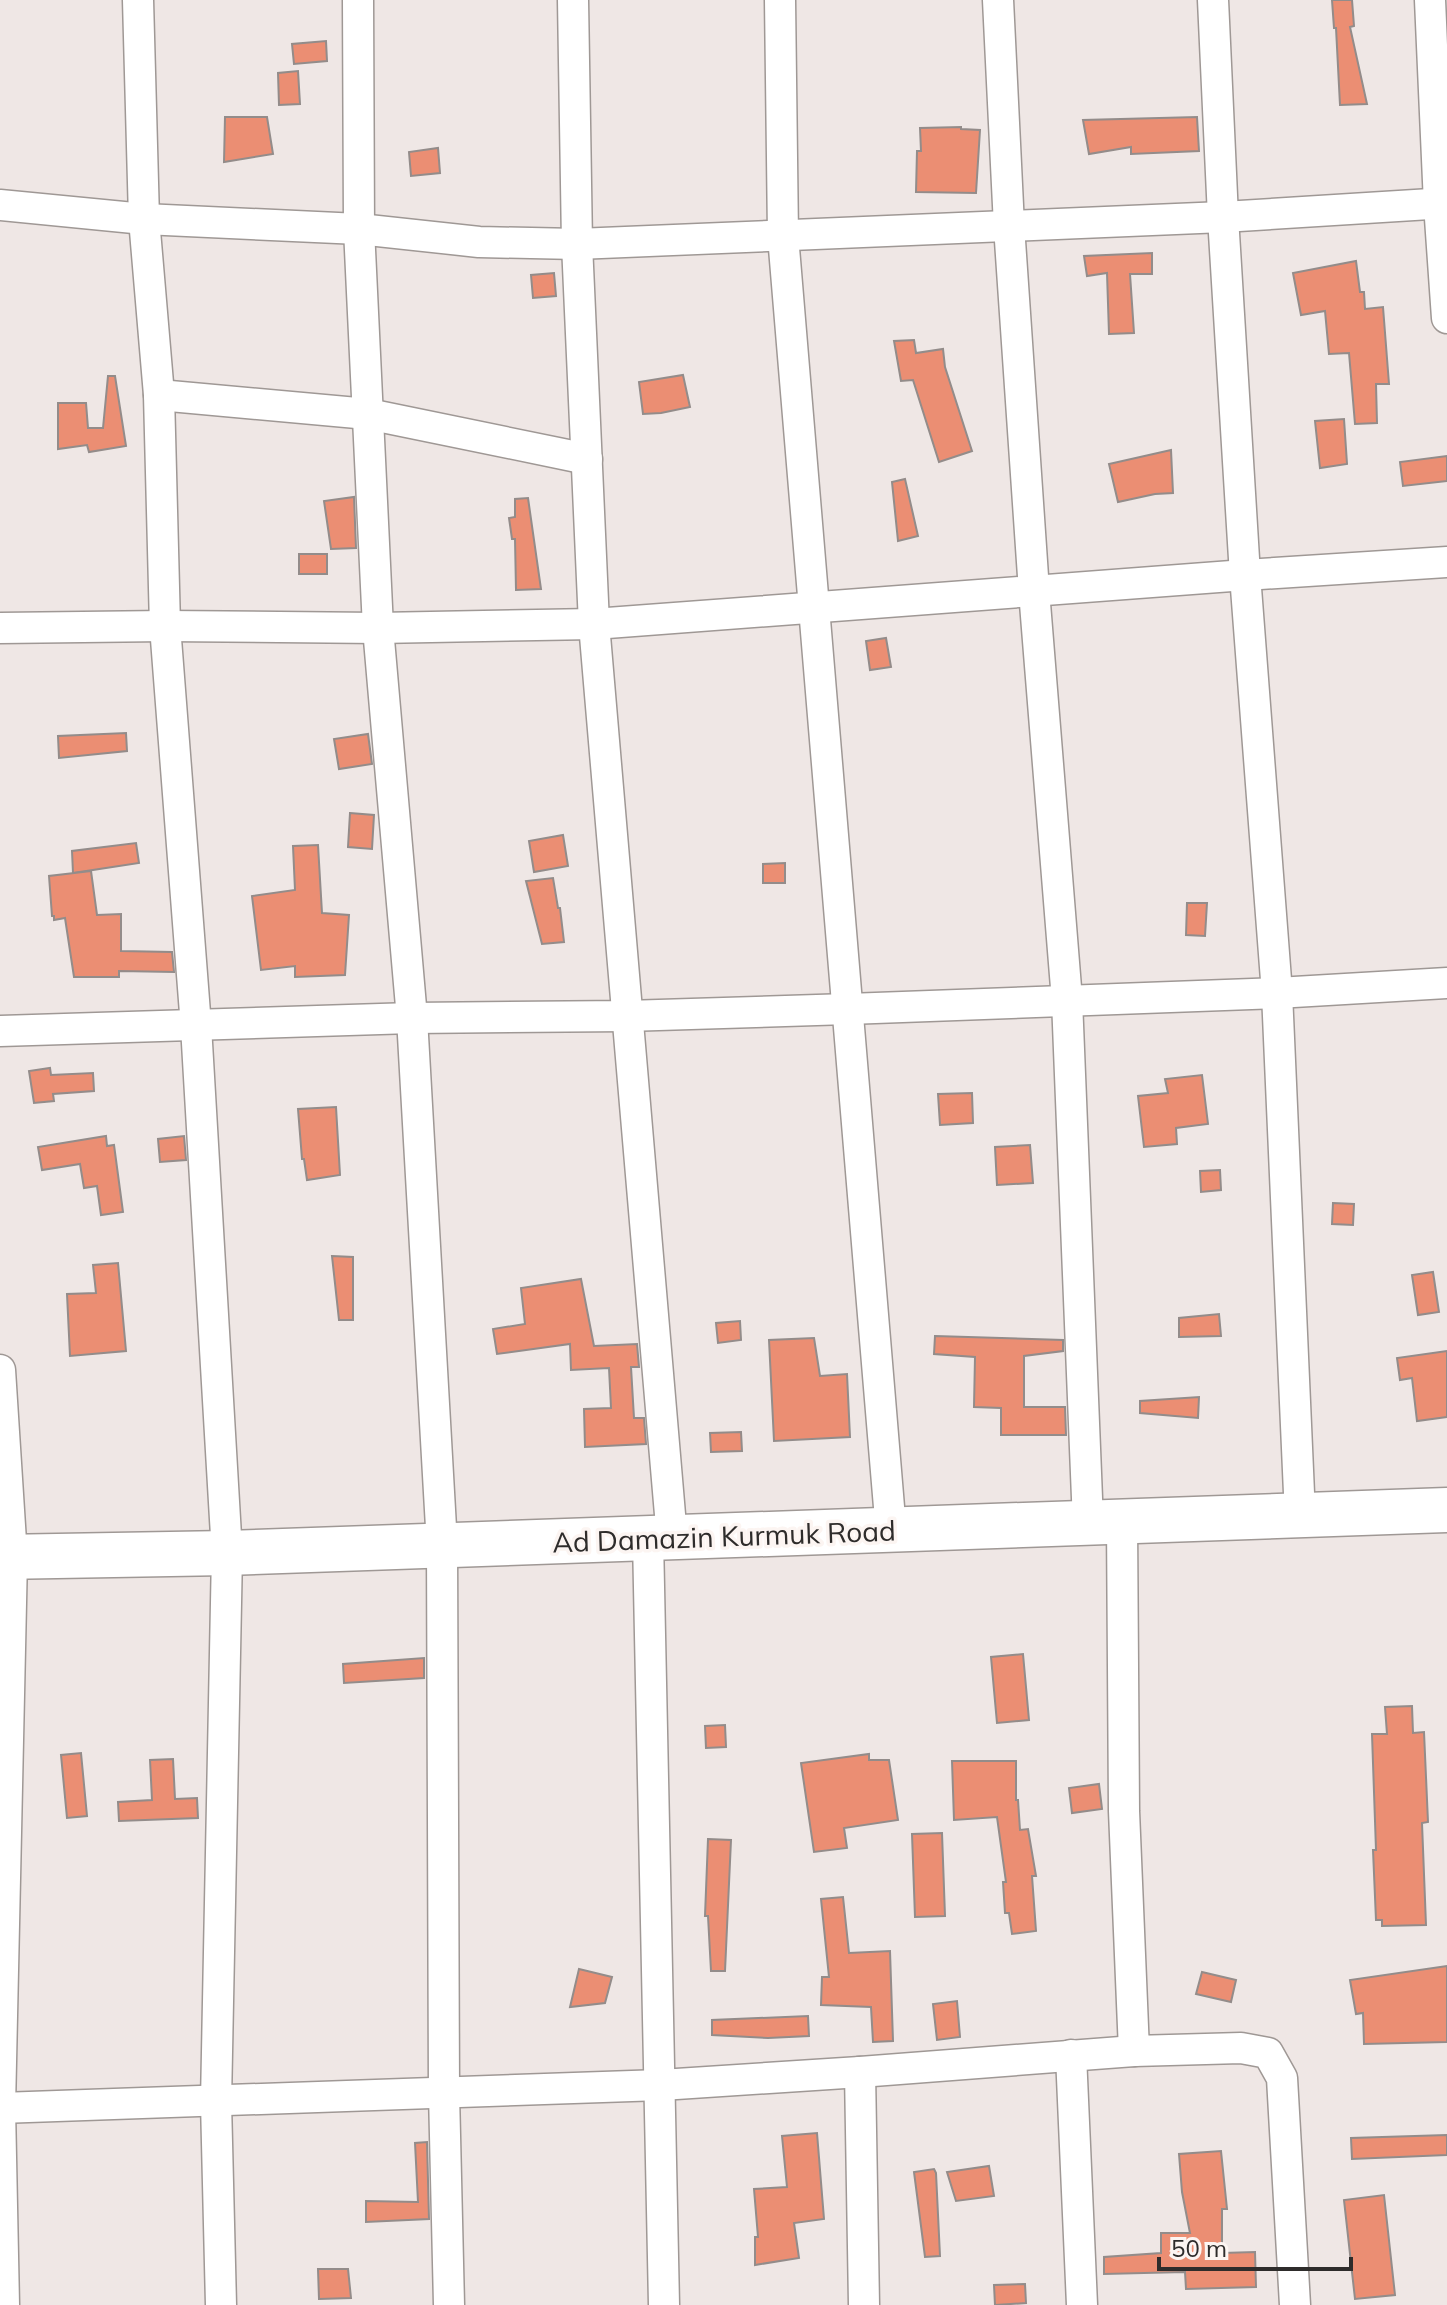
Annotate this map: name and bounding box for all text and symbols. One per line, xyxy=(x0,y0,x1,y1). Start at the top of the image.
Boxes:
street label: Ad Damazin Kurmuk Road xyxy=(552,1513,896,1559)
scale bar xyxy=(1159,2221,1351,2271)
text: 50 m xyxy=(1171,2233,1227,2263)

